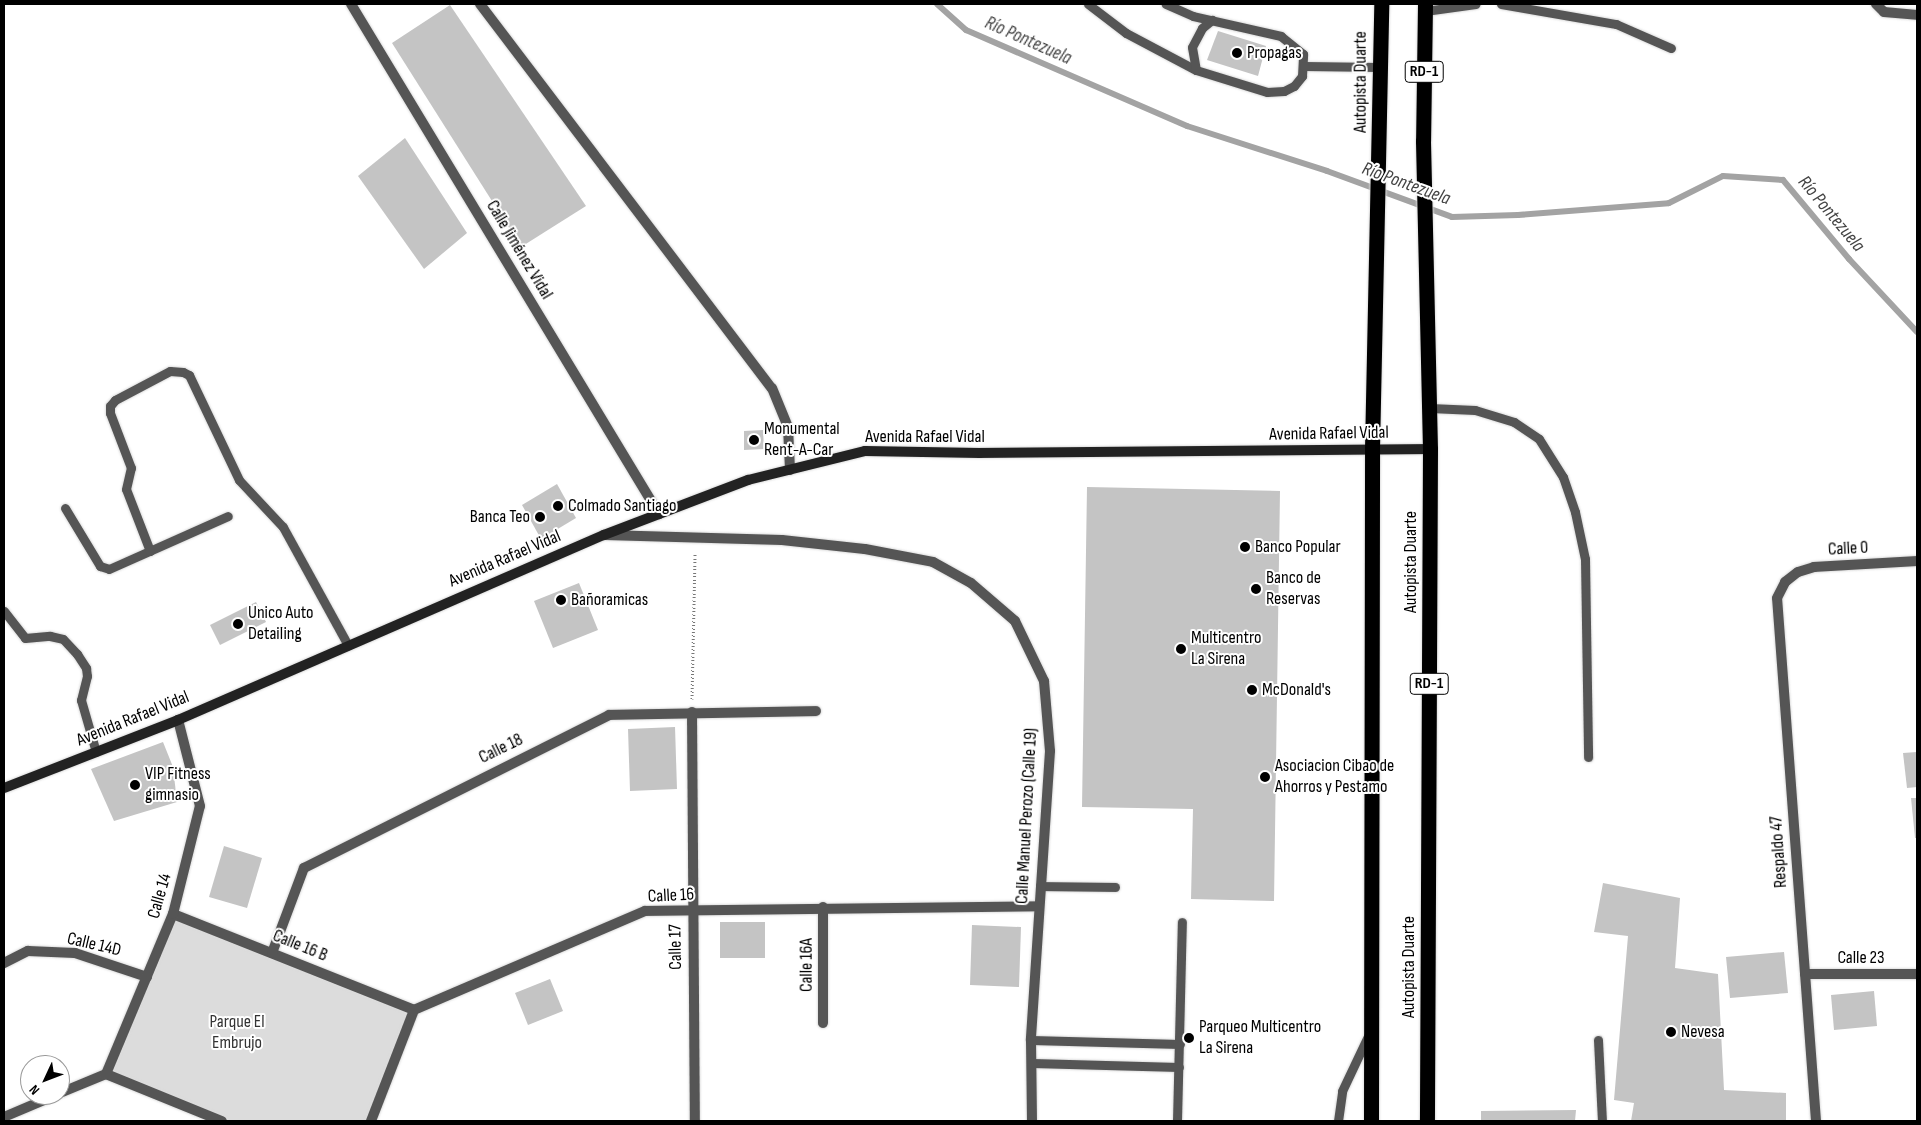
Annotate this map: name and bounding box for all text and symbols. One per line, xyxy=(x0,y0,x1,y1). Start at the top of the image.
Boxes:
water label: Río Pontezuela xyxy=(981,12,1075,70)
street label: Autopista Duarte xyxy=(1350,31,1372,133)
place label: Propagas xyxy=(1247,42,1302,64)
marker: Propagas xyxy=(1231,47,1243,59)
road number: RD-1 xyxy=(1404,58,1444,86)
water label: Río Pontezuela xyxy=(1359,157,1453,211)
water label: Río Pontezuela xyxy=(1793,171,1869,257)
street label: Calle Jiménez Vidal xyxy=(481,197,557,303)
place label: Monumental Rent-A-Car xyxy=(764,419,840,462)
street label: Avenida Rafael Vidal xyxy=(1269,422,1389,446)
street label: Avenida Rafael Vidal xyxy=(865,426,985,448)
marker: Monumental Rent-A-Car xyxy=(748,434,760,446)
place label: Colmado Santiago xyxy=(568,495,677,517)
marker: Colmado Santiago xyxy=(552,500,564,512)
place label: Banca Teo xyxy=(470,506,530,528)
marker: Banca Teo xyxy=(534,511,546,523)
street label: Autopista Duarte xyxy=(1400,511,1422,613)
street label: Avenida Rafael Vidal xyxy=(446,526,564,592)
place label: Banco Popular xyxy=(1255,536,1341,558)
street label: Calle 0 xyxy=(1827,537,1869,561)
marker: Banco Popular xyxy=(1239,541,1251,553)
place label: Banco de Reservas xyxy=(1266,568,1321,610)
marker: Banco de Reservas xyxy=(1250,583,1262,595)
place label: Bañoramicas xyxy=(571,589,648,611)
marker: Bañoramicas xyxy=(555,594,567,606)
place label: Unico Auto Detailing xyxy=(248,603,313,646)
marker: Unico Auto Detailing xyxy=(232,618,244,630)
place label: Multicentro La Sirena xyxy=(1191,628,1261,670)
marker: Multicentro La Sirena xyxy=(1175,643,1187,655)
road number: RD-1 xyxy=(1409,671,1449,698)
place label: McDonald's xyxy=(1262,679,1331,701)
marker: McDonald's xyxy=(1246,684,1258,696)
street label: Avenida Rafael Vidal xyxy=(74,687,192,751)
street label: Calle Manuel Perozo (Calle 19) xyxy=(1012,727,1042,905)
street label: Calle 18 xyxy=(475,729,527,769)
place label: Asociacion Cibao de Ahorros y Pestamo xyxy=(1275,756,1394,799)
place label: VIP Fitness gimnasio xyxy=(145,764,211,806)
marker: Asociacion Cibao de Ahorros y Pestamo xyxy=(1259,771,1271,783)
marker: VIP Fitness gimnasio xyxy=(129,779,141,791)
street label: Respaldo 47 xyxy=(1766,815,1792,889)
street label: Calle 14 xyxy=(143,871,177,921)
street label: Calle 16 xyxy=(647,884,695,908)
street label: Autopista Duarte xyxy=(1398,916,1420,1018)
street label: Calle 17 xyxy=(665,924,687,970)
street label: Calle 16 B xyxy=(269,925,331,967)
street label: Calle 14D xyxy=(65,928,123,962)
street label: Calle 16A xyxy=(796,938,818,992)
street label: Calle 23 xyxy=(1837,947,1885,969)
park label: Parque El Embrujo xyxy=(209,1012,265,1054)
place label: Parqueo Multicentro La Sirena xyxy=(1199,1017,1321,1060)
place label: Nevesa xyxy=(1681,1021,1725,1043)
marker: Nevesa xyxy=(1665,1026,1677,1038)
marker: Parqueo Multicentro La Sirena xyxy=(1183,1032,1195,1044)
north arrow xyxy=(20,1055,70,1105)
text: N xyxy=(26,1081,43,1098)

